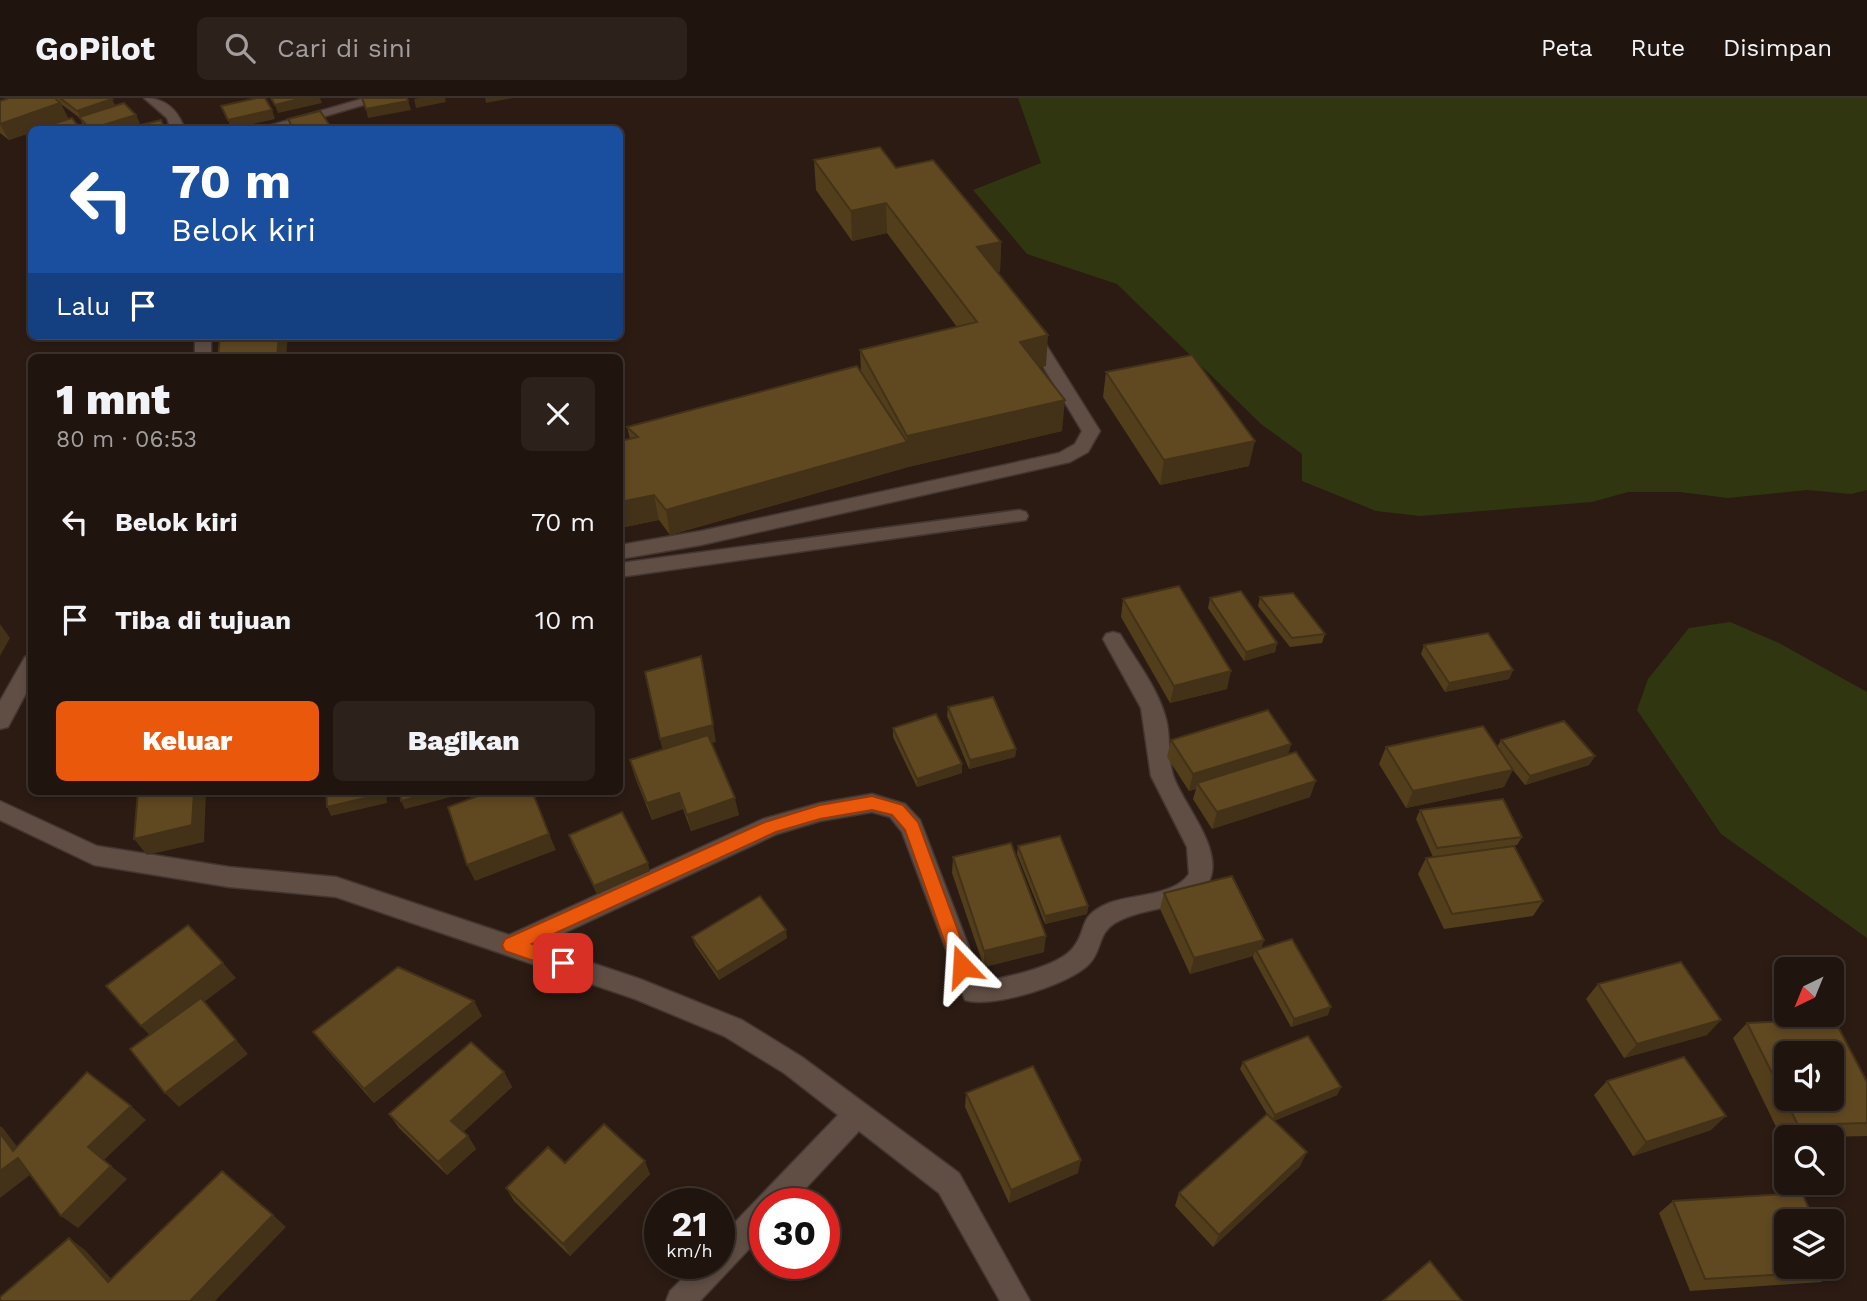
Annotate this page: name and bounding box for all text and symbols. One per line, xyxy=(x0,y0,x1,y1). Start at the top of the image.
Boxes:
search box xyxy=(197,17,687,80)
text: GoPilot xyxy=(35,29,155,68)
icon: search xyxy=(221,29,259,67)
text: Cari di sini xyxy=(277,33,412,63)
text: Peta xyxy=(1541,34,1593,62)
text: Rute xyxy=(1631,34,1685,62)
text: Disimpan xyxy=(1723,34,1832,62)
text: 70 m xyxy=(171,152,291,210)
icon: left xyxy=(56,154,147,245)
text: Belok kiri xyxy=(171,211,316,249)
icon: arrive xyxy=(124,287,162,325)
text: Lalu xyxy=(56,291,110,321)
text: 1 mnt xyxy=(56,375,170,424)
button: close xyxy=(521,377,595,451)
text: 80 m · 06:53 xyxy=(56,426,197,453)
icon: left xyxy=(56,503,94,541)
text: Belok kiri xyxy=(115,507,238,537)
text: 70 m xyxy=(531,507,595,537)
icon: arrive xyxy=(56,601,94,639)
text: Tiba di tujuan xyxy=(115,605,291,635)
text: 10 m xyxy=(535,605,595,635)
button: Keluar xyxy=(56,701,319,781)
button: Bagikan xyxy=(333,701,595,781)
position arrow xyxy=(925,929,999,1003)
pin xyxy=(533,933,593,993)
icon: arrive xyxy=(544,944,582,982)
north arrow xyxy=(1774,957,1844,1027)
map controls xyxy=(1774,957,1844,1279)
button: sound xyxy=(1774,1041,1844,1111)
button: search xyxy=(1774,1125,1844,1195)
speed limit sign: 30 xyxy=(749,1188,840,1279)
text: 21 xyxy=(672,1203,707,1245)
button: layers xyxy=(1774,1209,1844,1279)
text: km/h xyxy=(666,1240,713,1261)

